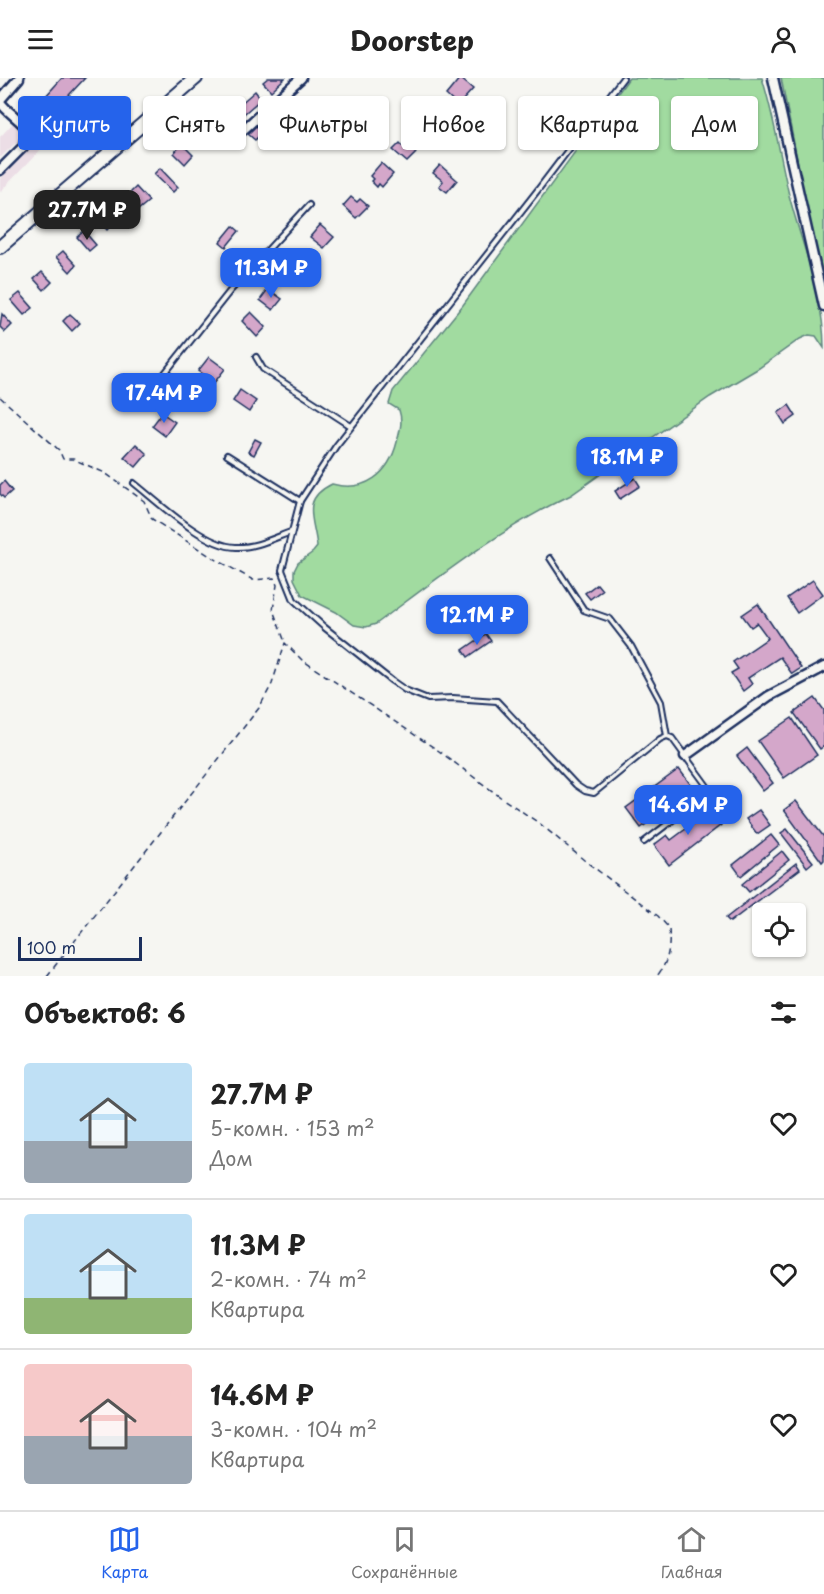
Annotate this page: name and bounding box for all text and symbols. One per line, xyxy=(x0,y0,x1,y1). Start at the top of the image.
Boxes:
text: Doorstep xyxy=(350,19,474,60)
icon: menu xyxy=(24,23,57,56)
icon: person xyxy=(767,23,800,56)
chip: Купить xyxy=(18,96,131,150)
chip: Снять xyxy=(143,96,246,150)
chip: Фильтры xyxy=(258,96,389,150)
chip: Новое xyxy=(401,96,506,150)
chip: Квартира xyxy=(518,96,659,150)
chip: Дом xyxy=(671,96,758,150)
pin: 27.7M ₽ xyxy=(32,190,142,241)
text: 27.7M ₽ xyxy=(48,194,127,224)
pin: 11.3M ₽ xyxy=(216,248,326,299)
text: 11.3M ₽ xyxy=(234,252,308,282)
pin: 17.4M ₽ xyxy=(109,373,219,424)
text: 17.4M ₽ xyxy=(126,377,202,407)
pin: 18.1M ₽ xyxy=(572,437,682,488)
text: 18.1M ₽ xyxy=(590,441,664,471)
pin: 12.1M ₽ xyxy=(422,595,532,646)
text: 12.1M ₽ xyxy=(440,599,514,629)
pin: 14.6M ₽ xyxy=(633,785,743,836)
text: 14.6M ₽ xyxy=(648,789,728,819)
map controls xyxy=(752,903,806,957)
button: locate xyxy=(752,903,806,957)
scale bar xyxy=(18,934,142,962)
text: 100 m xyxy=(27,935,76,959)
text: Объектов: 6 xyxy=(24,993,186,1032)
icon: filters xyxy=(767,996,800,1029)
text: 27.7M ₽ xyxy=(210,1074,313,1113)
icon: home xyxy=(72,1087,144,1159)
icon: heart xyxy=(767,1107,800,1140)
text: 5-комн. · 153 m² xyxy=(210,1113,375,1143)
text: Дом xyxy=(210,1143,253,1173)
text: 11.3M ₽ xyxy=(210,1225,305,1264)
icon: home xyxy=(72,1238,144,1310)
icon: heart xyxy=(767,1258,800,1291)
text: 2-комн. · 74 m² xyxy=(210,1264,367,1294)
text: Квартира xyxy=(210,1294,304,1324)
text: 14.6M ₽ xyxy=(210,1375,314,1414)
icon: home xyxy=(72,1388,144,1460)
icon: heart xyxy=(767,1408,800,1441)
text: 3-комн. · 104 m² xyxy=(210,1414,377,1444)
text: Квартира xyxy=(210,1444,304,1474)
tab: Карта xyxy=(101,1523,148,1583)
tab: Сохранённые xyxy=(351,1523,458,1583)
tab: Главная xyxy=(661,1523,723,1583)

